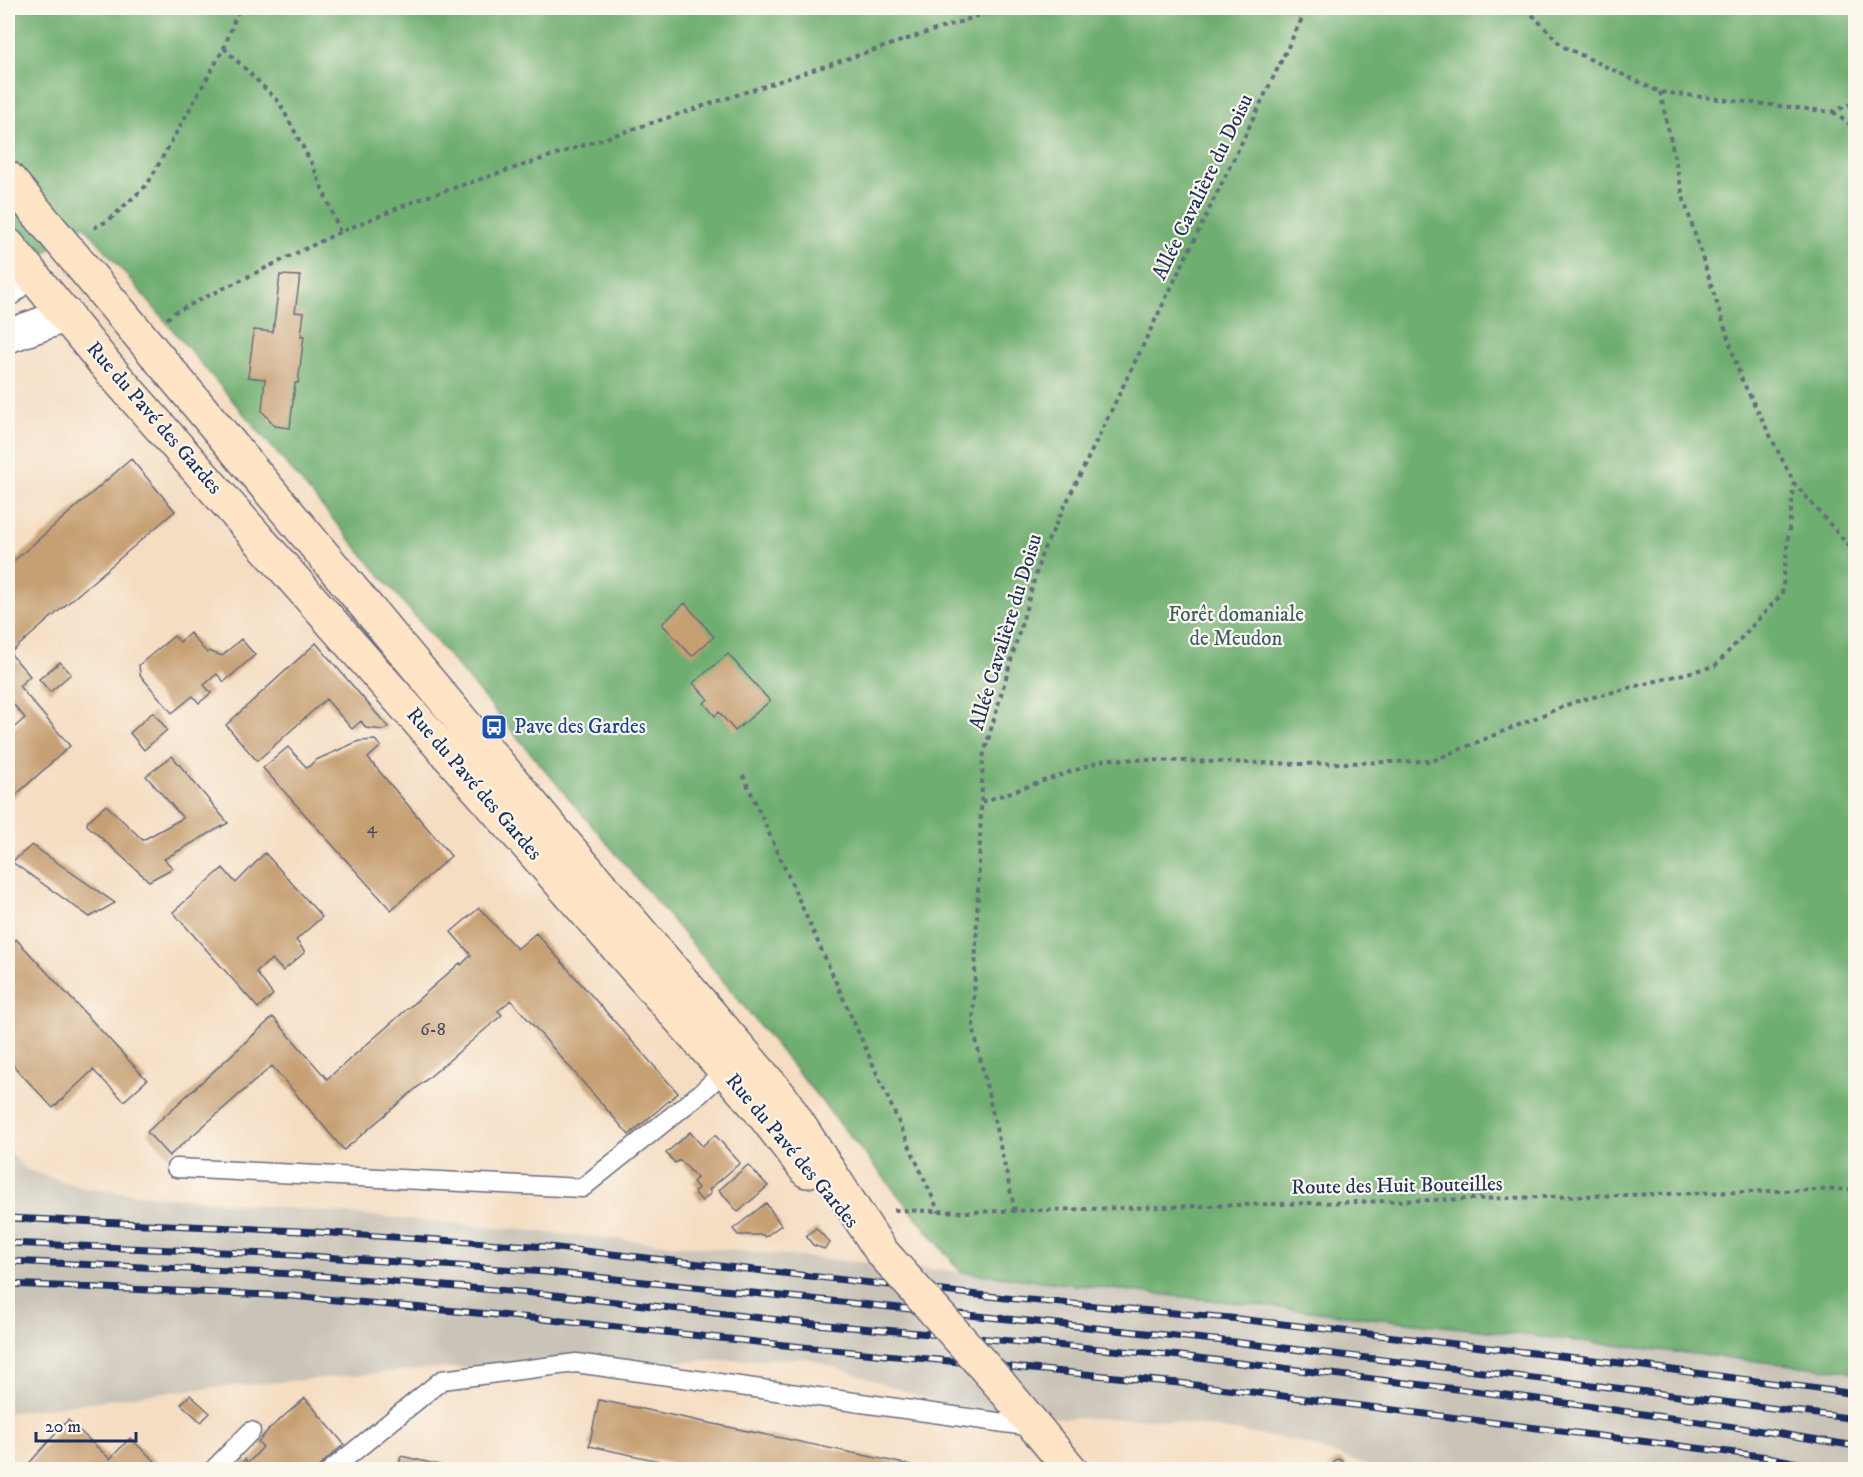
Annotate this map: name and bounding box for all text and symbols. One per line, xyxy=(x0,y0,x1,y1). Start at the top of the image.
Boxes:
street label: Allée Cavalière du Doisu xyxy=(1147,90,1259,284)
street label: Rue du Pavé des Gardes xyxy=(81,336,227,500)
street label: Allée Cavalière du Doisu xyxy=(964,531,1048,733)
park label: Forêt domaniale de Meudon xyxy=(1168,602,1304,652)
street label: Rue du Pavé des Gardes xyxy=(401,702,547,866)
bus stop icon: Pave des Gardes xyxy=(479,712,509,742)
place label: Pave des Gardes xyxy=(514,714,646,740)
house number: 4 xyxy=(367,817,378,839)
house number: 6-8 xyxy=(420,1019,446,1041)
street label: Rue du Pavé des Gardes xyxy=(720,1068,864,1234)
street label: Route des Huit Bouteilles xyxy=(1291,1171,1503,1201)
scale bar xyxy=(36,1405,136,1443)
text: 20 m xyxy=(45,1416,81,1438)

